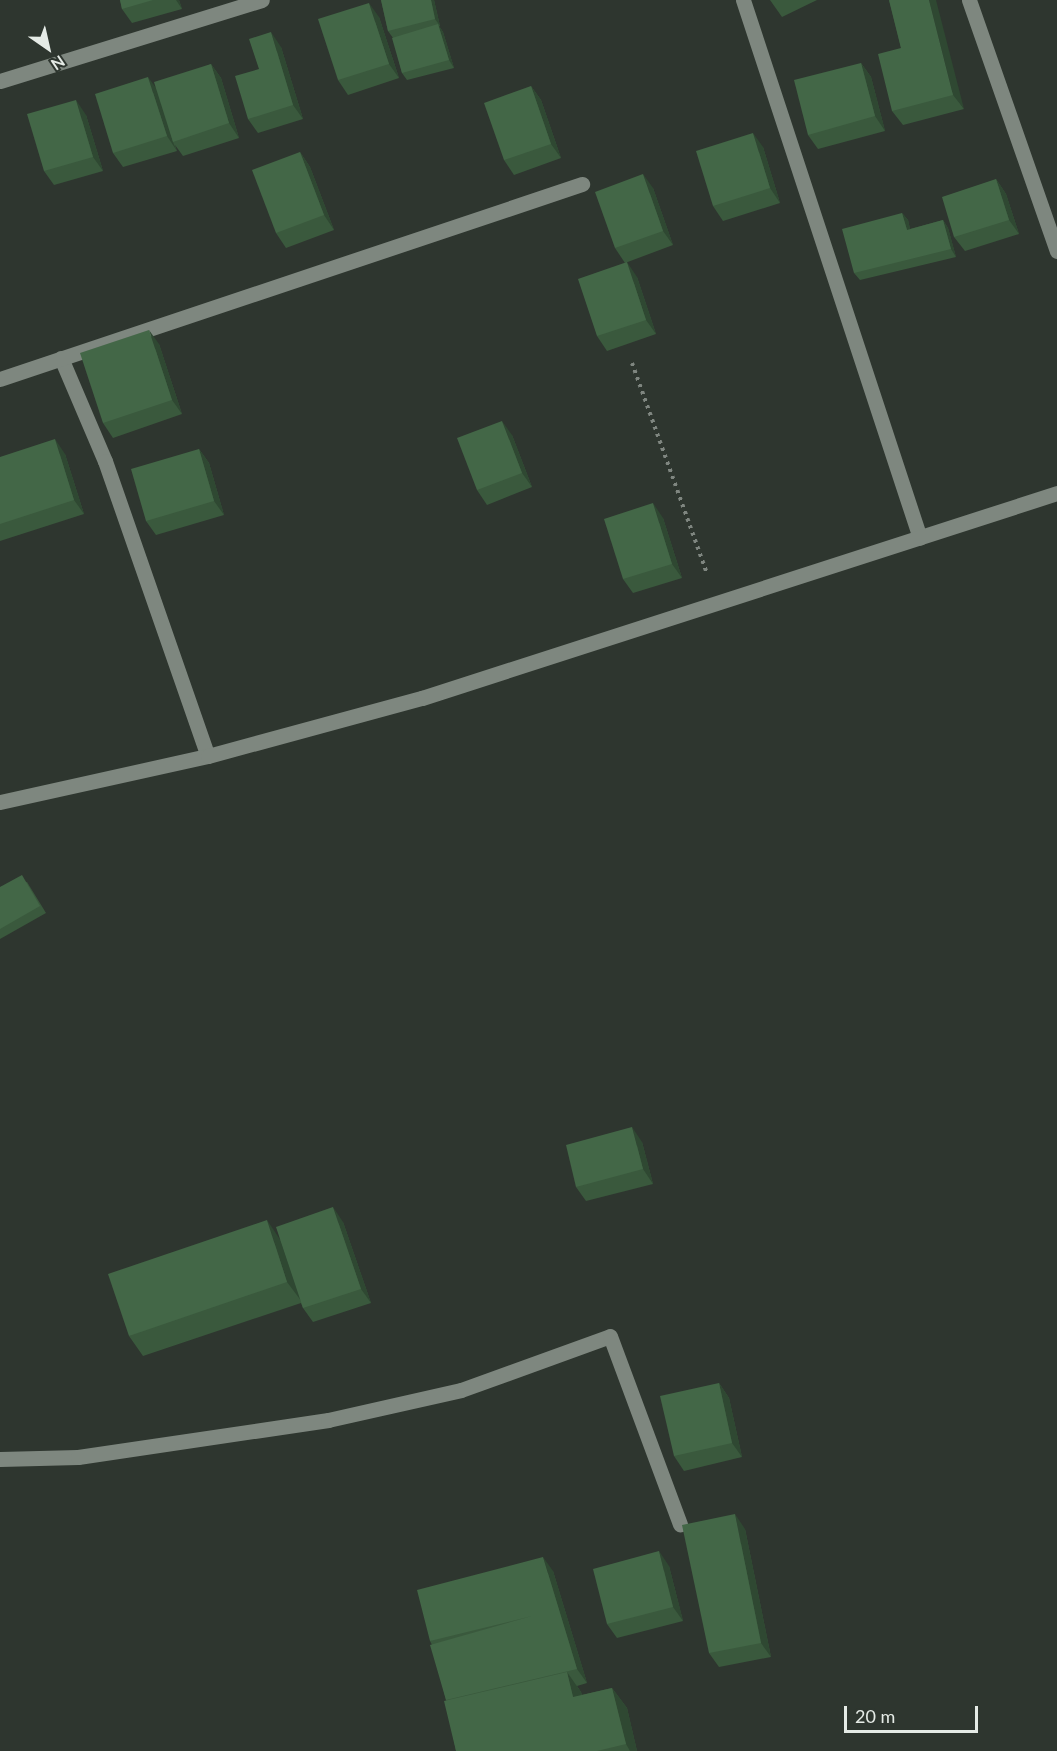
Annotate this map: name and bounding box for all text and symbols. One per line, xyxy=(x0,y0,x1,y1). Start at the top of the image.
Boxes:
north arrow xyxy=(18,18,78,78)
text: N xyxy=(48,52,69,75)
scale bar xyxy=(847,1694,980,1732)
text: 20 m xyxy=(855,1705,895,1727)

